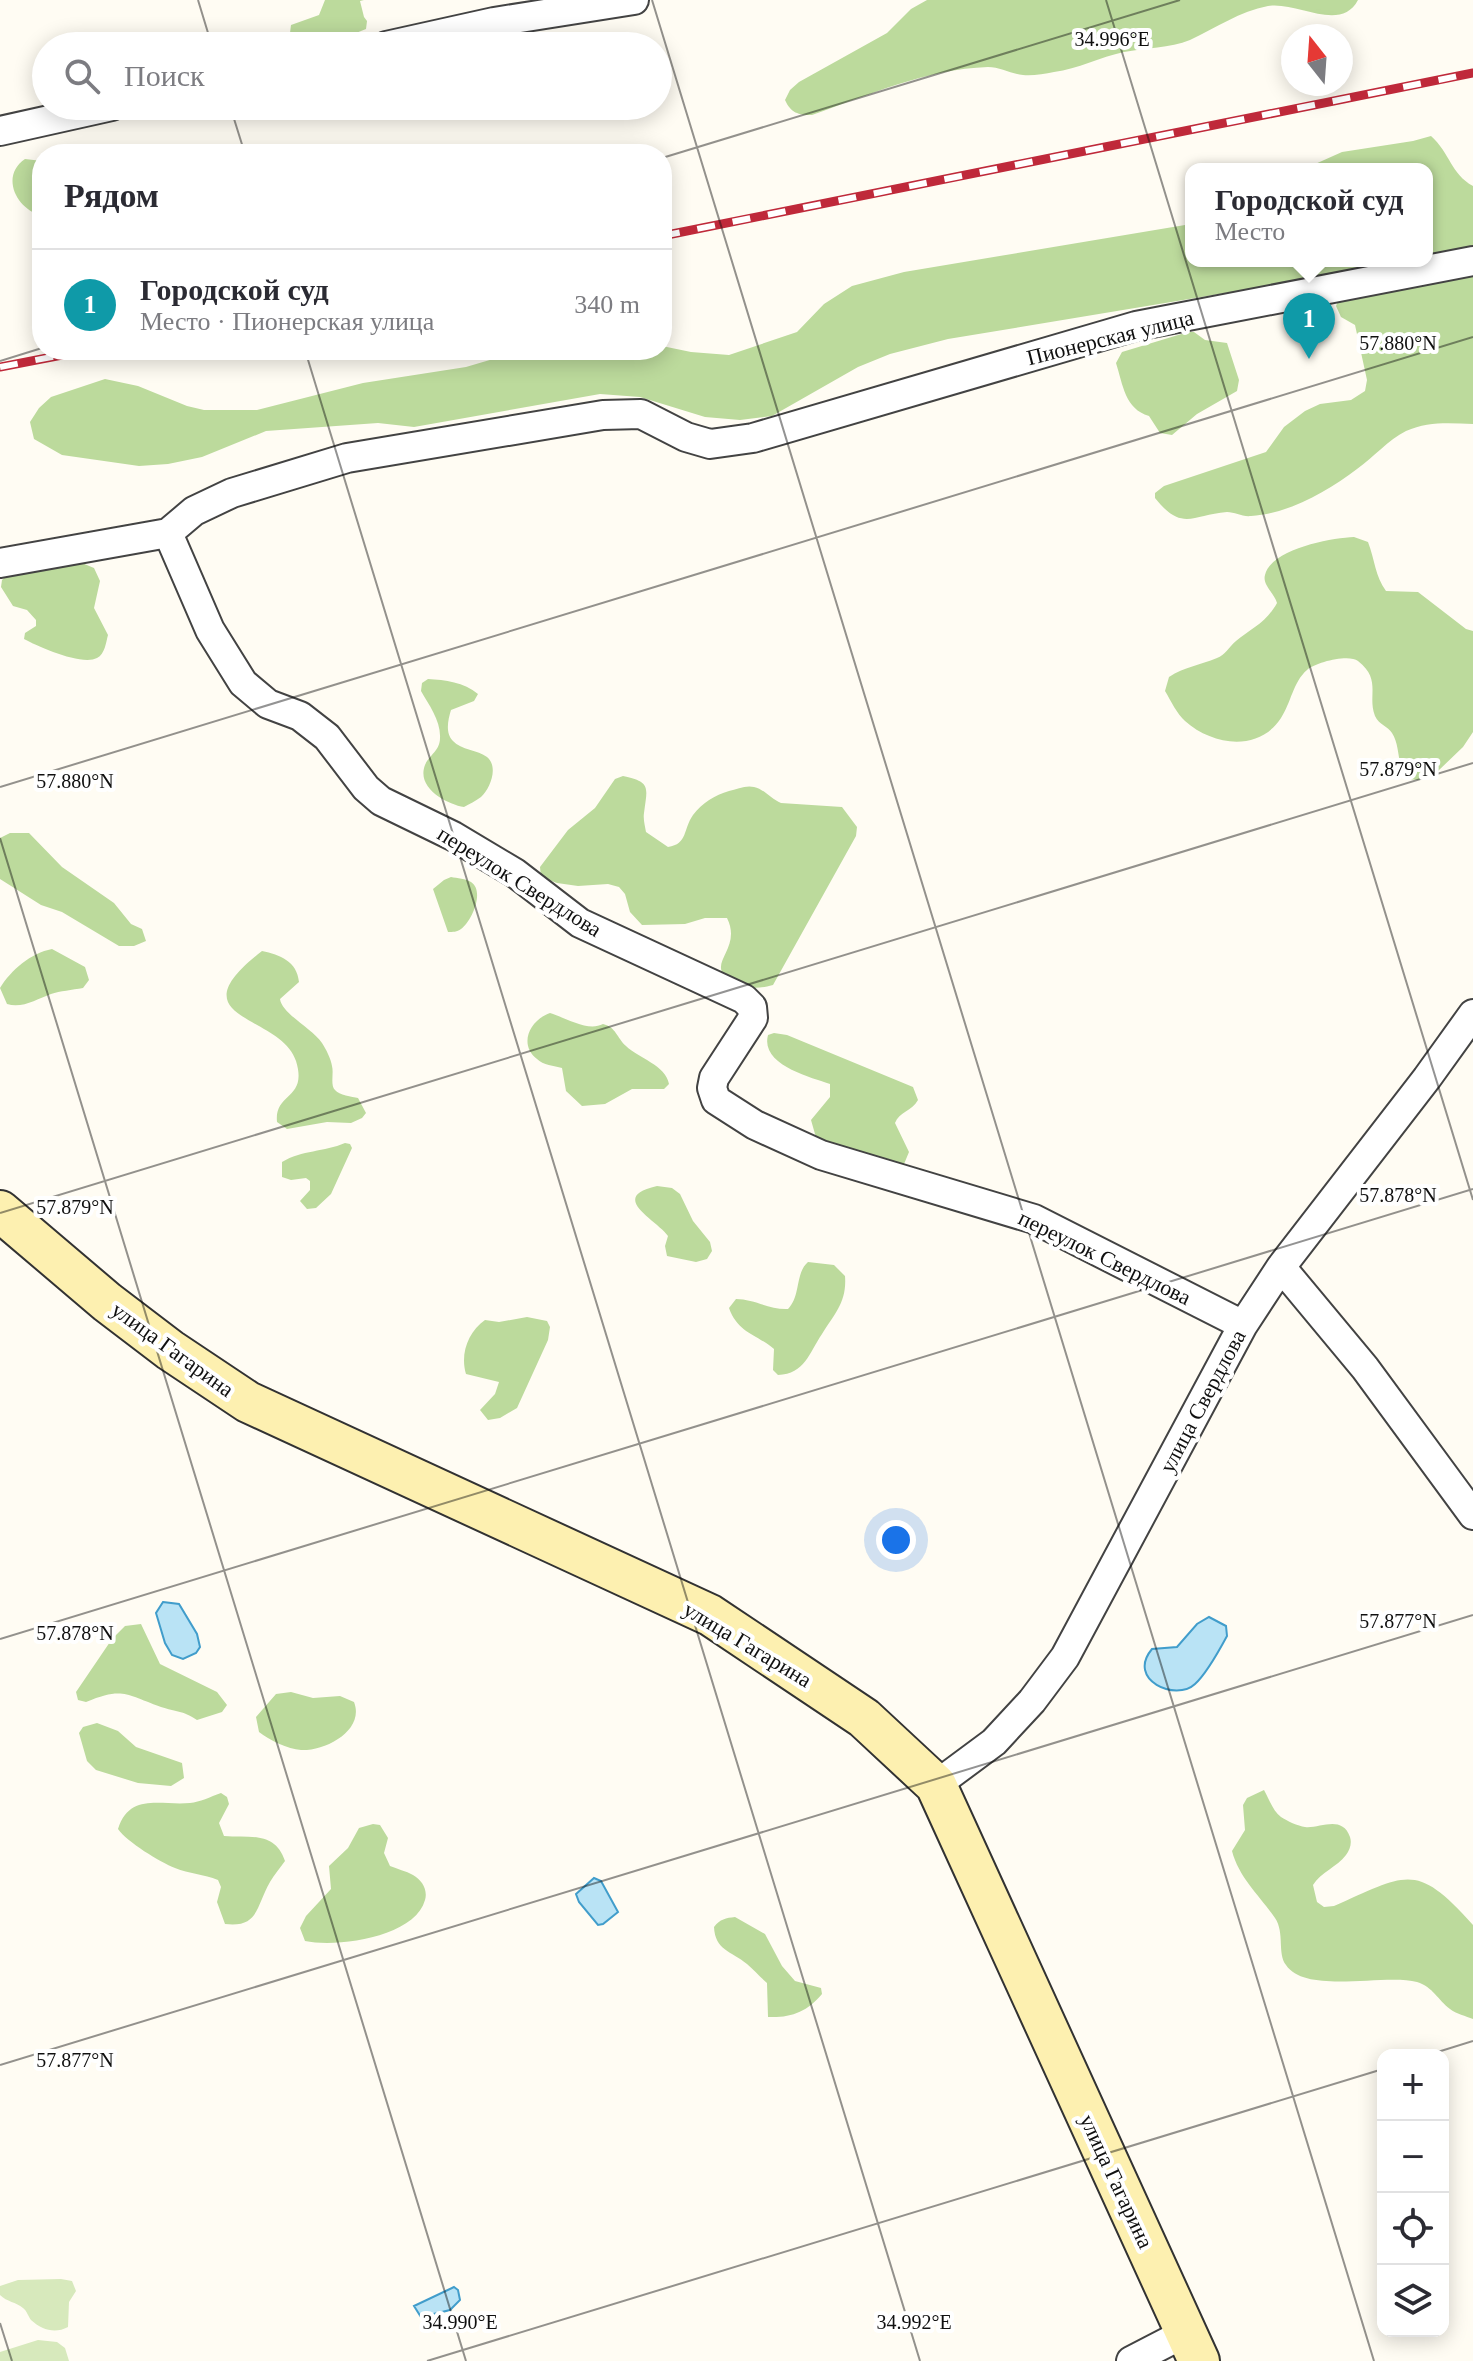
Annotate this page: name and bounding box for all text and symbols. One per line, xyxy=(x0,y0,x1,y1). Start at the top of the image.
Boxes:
north arrow xyxy=(1281,24,1353,96)
text: 34.996°E xyxy=(1074,28,1150,50)
search box xyxy=(32,32,672,120)
icon: search xyxy=(60,54,104,98)
text: Поиск xyxy=(124,59,205,92)
popup xyxy=(1185,163,1433,267)
text: Рядом xyxy=(64,177,159,214)
text: Городской суд xyxy=(1215,183,1403,216)
text: Место xyxy=(1215,217,1285,246)
text: Городской суд xyxy=(140,273,329,306)
text: 1 xyxy=(84,290,97,319)
text: 340 m xyxy=(574,290,640,319)
pin: 1 xyxy=(1283,293,1335,359)
street label: Пионерская улица xyxy=(1024,305,1196,370)
text: Место · Пионерская улица xyxy=(140,307,434,336)
text: 57.880°N xyxy=(1359,332,1437,354)
text: 57.879°N xyxy=(1359,758,1437,780)
text: 57.880°N xyxy=(36,770,114,792)
street label: переулок Свердлова xyxy=(433,821,606,942)
text: 57.878°N xyxy=(1359,1184,1437,1206)
text: 57.879°N xyxy=(36,1196,114,1218)
street label: переулок Свердлова xyxy=(1015,1205,1195,1310)
street label: улица Гагарина xyxy=(107,1297,239,1402)
street label: улица Свердлова xyxy=(1154,1325,1251,1477)
your location xyxy=(876,1520,916,1560)
street label: улица Гагарина xyxy=(679,1596,816,1693)
text: 57.877°N xyxy=(1359,1610,1437,1632)
text: 57.878°N xyxy=(36,1622,114,1644)
text: 57.877°N xyxy=(36,2049,114,2071)
map controls xyxy=(1377,2049,1449,2337)
button: + xyxy=(1377,2049,1449,2121)
street label: улица Гагарина xyxy=(1075,2110,1159,2252)
button: − xyxy=(1377,2121,1449,2193)
button: locate xyxy=(1377,2193,1449,2265)
button: layers xyxy=(1377,2265,1449,2337)
text: 34.990°E xyxy=(422,2311,498,2333)
text: 34.992°E xyxy=(876,2311,952,2333)

